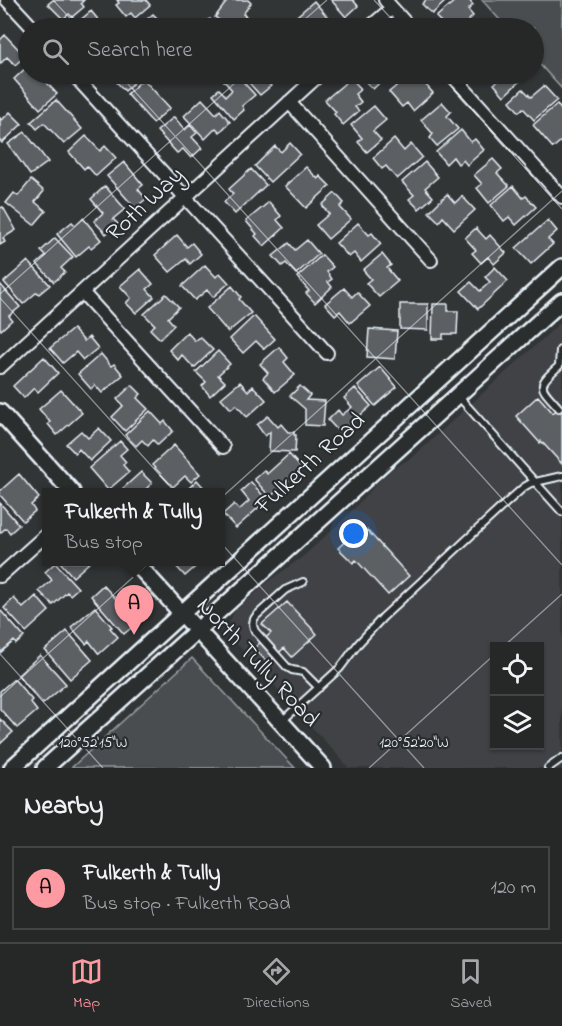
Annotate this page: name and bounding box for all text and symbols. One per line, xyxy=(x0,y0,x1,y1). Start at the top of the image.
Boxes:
search box xyxy=(18,18,544,84)
icon: search xyxy=(39,35,72,68)
text: Search here xyxy=(87,35,192,67)
street label: Roth Way xyxy=(99,159,194,251)
street label: Fulkerth Road xyxy=(247,405,374,524)
popup xyxy=(42,488,225,566)
text: Fulkerth & Tully xyxy=(65,497,202,529)
your location xyxy=(339,519,368,548)
text: Bus stop xyxy=(65,529,143,558)
pin: A xyxy=(114,586,154,635)
street label: North Tully Road xyxy=(186,590,327,737)
map controls xyxy=(490,642,544,750)
button: locate xyxy=(490,642,544,696)
button: layers xyxy=(490,696,544,750)
text: 120°52'15"W xyxy=(59,732,127,754)
text: 120°52'20"W xyxy=(379,732,449,754)
text: Nearby xyxy=(24,788,103,826)
text: Fulkerth & Tully xyxy=(83,858,221,890)
text: A xyxy=(39,874,52,903)
text: 120 m xyxy=(491,874,536,903)
text: Bus stop · Fulkerth Road xyxy=(83,890,290,919)
tab: Map xyxy=(70,955,103,1015)
tab: Directions xyxy=(243,955,310,1015)
tab: Saved xyxy=(450,955,492,1015)

